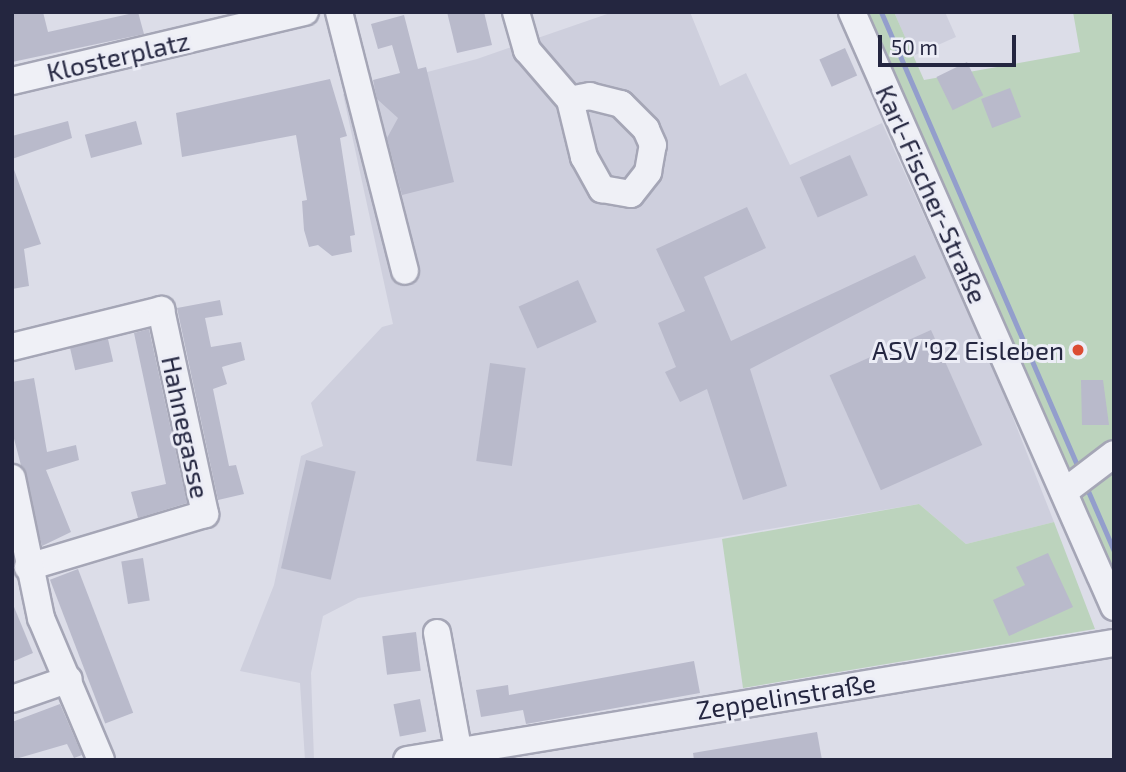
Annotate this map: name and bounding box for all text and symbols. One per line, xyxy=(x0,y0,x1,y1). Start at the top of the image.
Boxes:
scale bar xyxy=(881,21,1019,65)
street label: Klosterplatz xyxy=(44,24,192,88)
text: 50 m xyxy=(891,34,938,59)
street label: Karl-Fischer-Straße xyxy=(870,80,994,308)
place label: ASV '92 Eisleben xyxy=(871,334,1064,366)
marker: ASV '92 Eisleben xyxy=(1070,342,1086,358)
street label: Hahnegasse xyxy=(156,353,216,501)
street label: Zeppelinstraße xyxy=(694,666,878,726)

